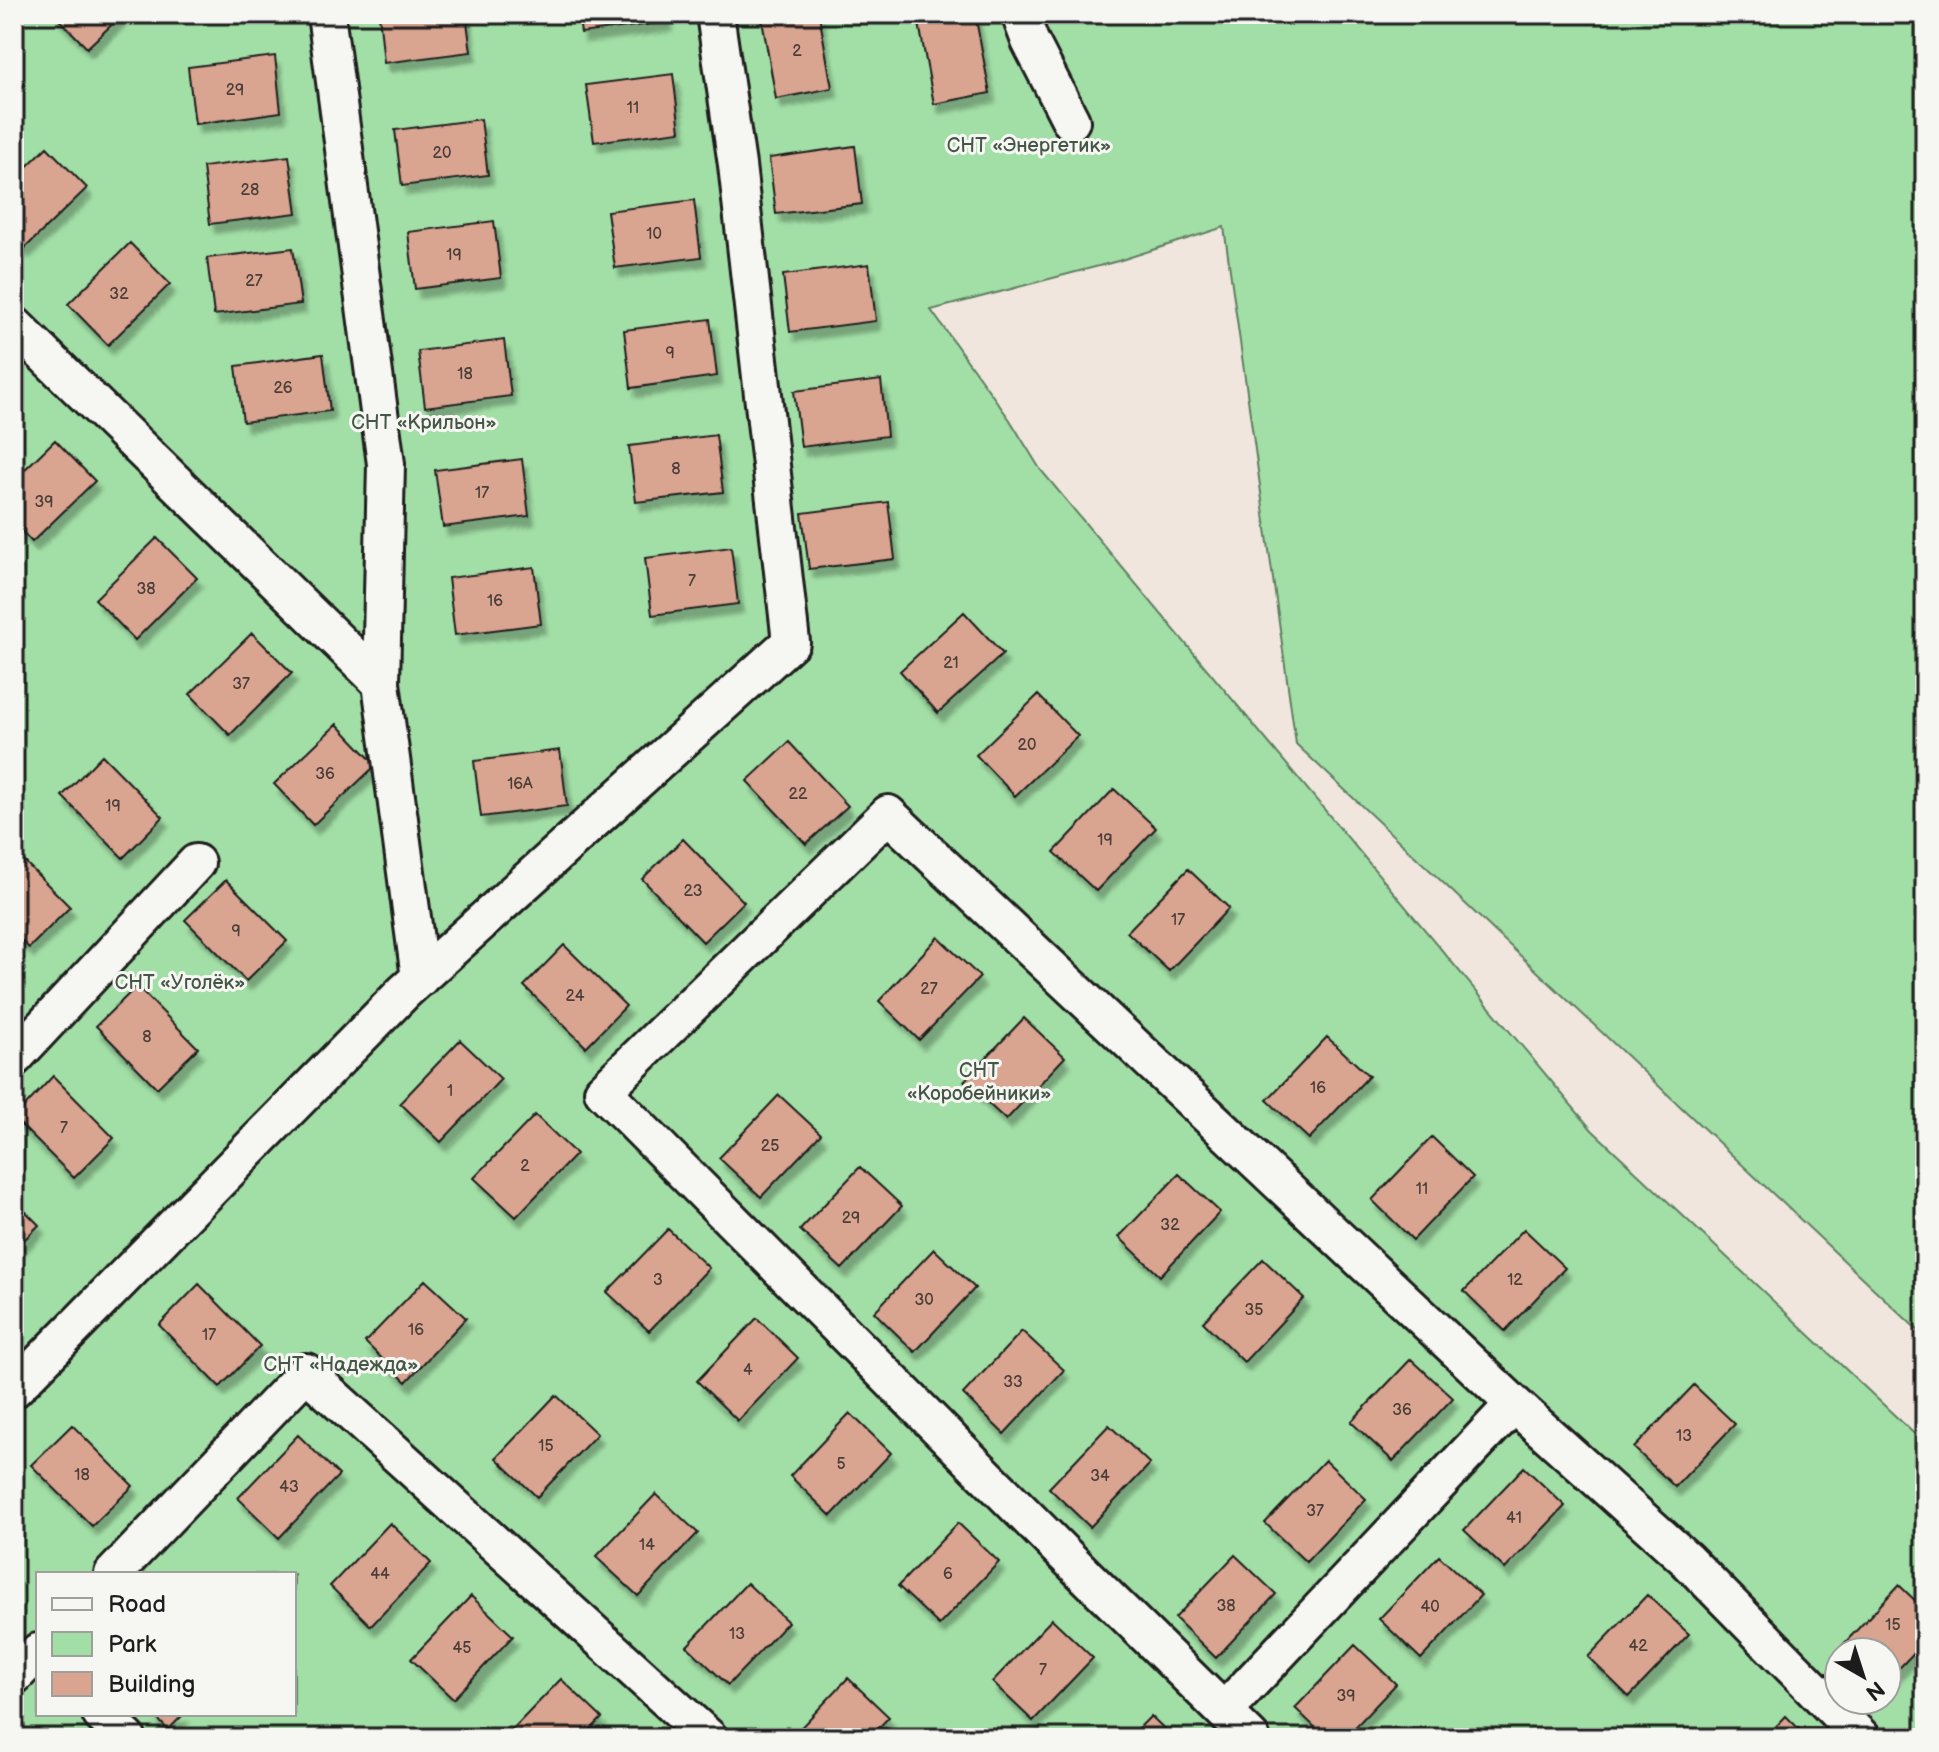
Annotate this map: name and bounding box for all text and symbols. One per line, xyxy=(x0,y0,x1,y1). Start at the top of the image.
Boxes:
house number: 2 xyxy=(792,42,802,61)
house number: 29 xyxy=(226,81,244,100)
house number: 11 xyxy=(627,99,639,118)
park label: СНТ «Энергетик» xyxy=(947,134,1111,158)
house number: 20 xyxy=(433,144,451,163)
house number: 28 xyxy=(241,181,259,200)
house number: 10 xyxy=(646,225,662,244)
house number: 19 xyxy=(446,246,462,265)
house number: 27 xyxy=(245,272,263,291)
house number: 32 xyxy=(109,285,129,304)
house number: 9 xyxy=(665,344,675,363)
house number: 18 xyxy=(457,365,473,384)
house number: 26 xyxy=(273,379,293,398)
park label: СНТ «Крильон» xyxy=(351,411,497,435)
house number: 8 xyxy=(671,460,681,479)
house number: 17 xyxy=(475,484,489,503)
house number: 39 xyxy=(34,493,54,512)
house number: 7 xyxy=(688,572,696,591)
house number: 38 xyxy=(136,580,156,599)
house number: 16 xyxy=(487,592,503,611)
house number: 21 xyxy=(943,654,959,673)
house number: 37 xyxy=(232,675,250,694)
house number: 20 xyxy=(1018,736,1036,755)
house number: 36 xyxy=(315,765,335,784)
house number: 16А xyxy=(507,775,533,794)
house number: 22 xyxy=(789,785,808,804)
house number: 19 xyxy=(105,797,121,816)
house number: 19 xyxy=(1097,831,1113,850)
house number: 23 xyxy=(684,882,703,901)
house number: 17 xyxy=(1171,911,1185,930)
house number: 9 xyxy=(231,922,241,941)
park label: СНТ «Уголёк» xyxy=(115,971,245,995)
house number: 27 xyxy=(920,980,938,999)
house number: 24 xyxy=(566,987,585,1006)
house number: 8 xyxy=(142,1028,152,1047)
park label: СНТ «Коробейники» xyxy=(907,1059,1051,1106)
house number: 16 xyxy=(1310,1079,1326,1098)
house number: 1 xyxy=(447,1082,453,1101)
house number: 7 xyxy=(60,1119,68,1138)
house number: 25 xyxy=(761,1137,779,1156)
house number: 2 xyxy=(520,1157,530,1176)
house number: 11 xyxy=(1416,1180,1428,1199)
house number: 29 xyxy=(842,1209,860,1228)
house number: 32 xyxy=(1160,1216,1180,1235)
house number: 3 xyxy=(653,1271,663,1290)
house number: 12 xyxy=(1507,1271,1523,1290)
house number: 30 xyxy=(914,1291,934,1310)
house number: 35 xyxy=(1244,1301,1264,1320)
house number: 16 xyxy=(408,1321,424,1340)
house number: 17 xyxy=(202,1326,216,1345)
park label: СНТ «Надежда» xyxy=(264,1353,418,1377)
house number: 4 xyxy=(743,1361,753,1380)
house number: 33 xyxy=(1003,1373,1023,1392)
house number: 36 xyxy=(1392,1401,1412,1420)
house number: 13 xyxy=(1676,1427,1692,1446)
house number: 15 xyxy=(538,1437,554,1456)
house number: 5 xyxy=(836,1455,846,1474)
house number: 18 xyxy=(74,1466,90,1485)
house number: 34 xyxy=(1090,1467,1110,1486)
house number: 43 xyxy=(279,1478,299,1497)
house number: 37 xyxy=(1306,1502,1324,1521)
house number: 41 xyxy=(1506,1509,1522,1528)
house number: 14 xyxy=(639,1536,655,1555)
house number: 44 xyxy=(370,1565,390,1584)
house number: 6 xyxy=(943,1565,953,1584)
legend xyxy=(36,1572,296,1716)
text: Road xyxy=(108,1590,166,1619)
house number: 38 xyxy=(1216,1597,1236,1616)
house number: 40 xyxy=(1420,1598,1440,1617)
house number: 15 xyxy=(1885,1616,1901,1635)
house number: 13 xyxy=(729,1625,745,1644)
text: Park xyxy=(108,1630,156,1659)
north arrow xyxy=(1823,1636,1903,1716)
house number: 42 xyxy=(1628,1637,1648,1656)
house number: 45 xyxy=(453,1639,471,1658)
house number: 7 xyxy=(1039,1661,1047,1680)
text: Building xyxy=(108,1670,195,1699)
text: N xyxy=(1860,1675,1890,1706)
house number: 39 xyxy=(1336,1687,1356,1706)

